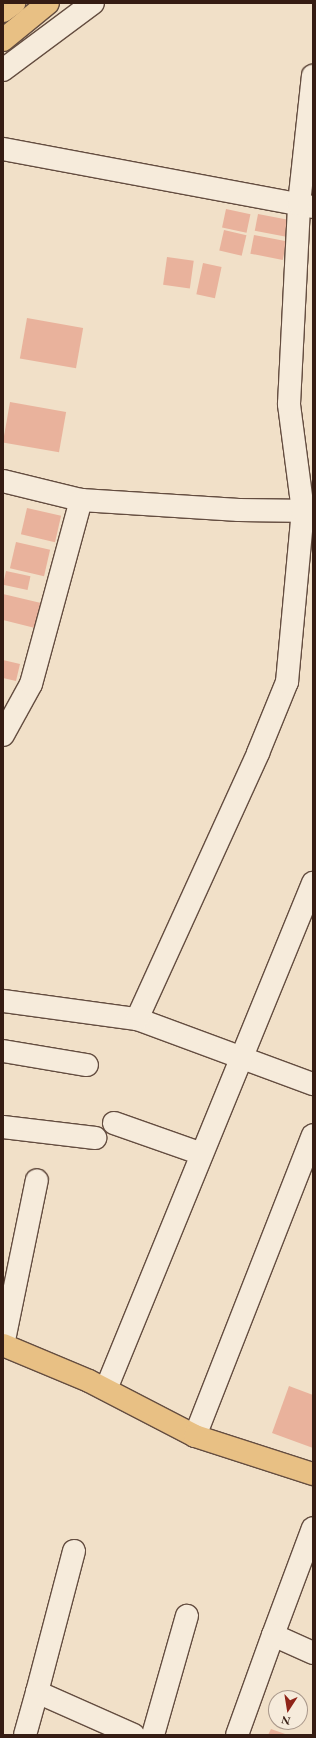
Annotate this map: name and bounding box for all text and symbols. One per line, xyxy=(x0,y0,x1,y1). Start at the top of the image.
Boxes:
north arrow xyxy=(268,1690,308,1730)
text: N xyxy=(280,1713,292,1729)

